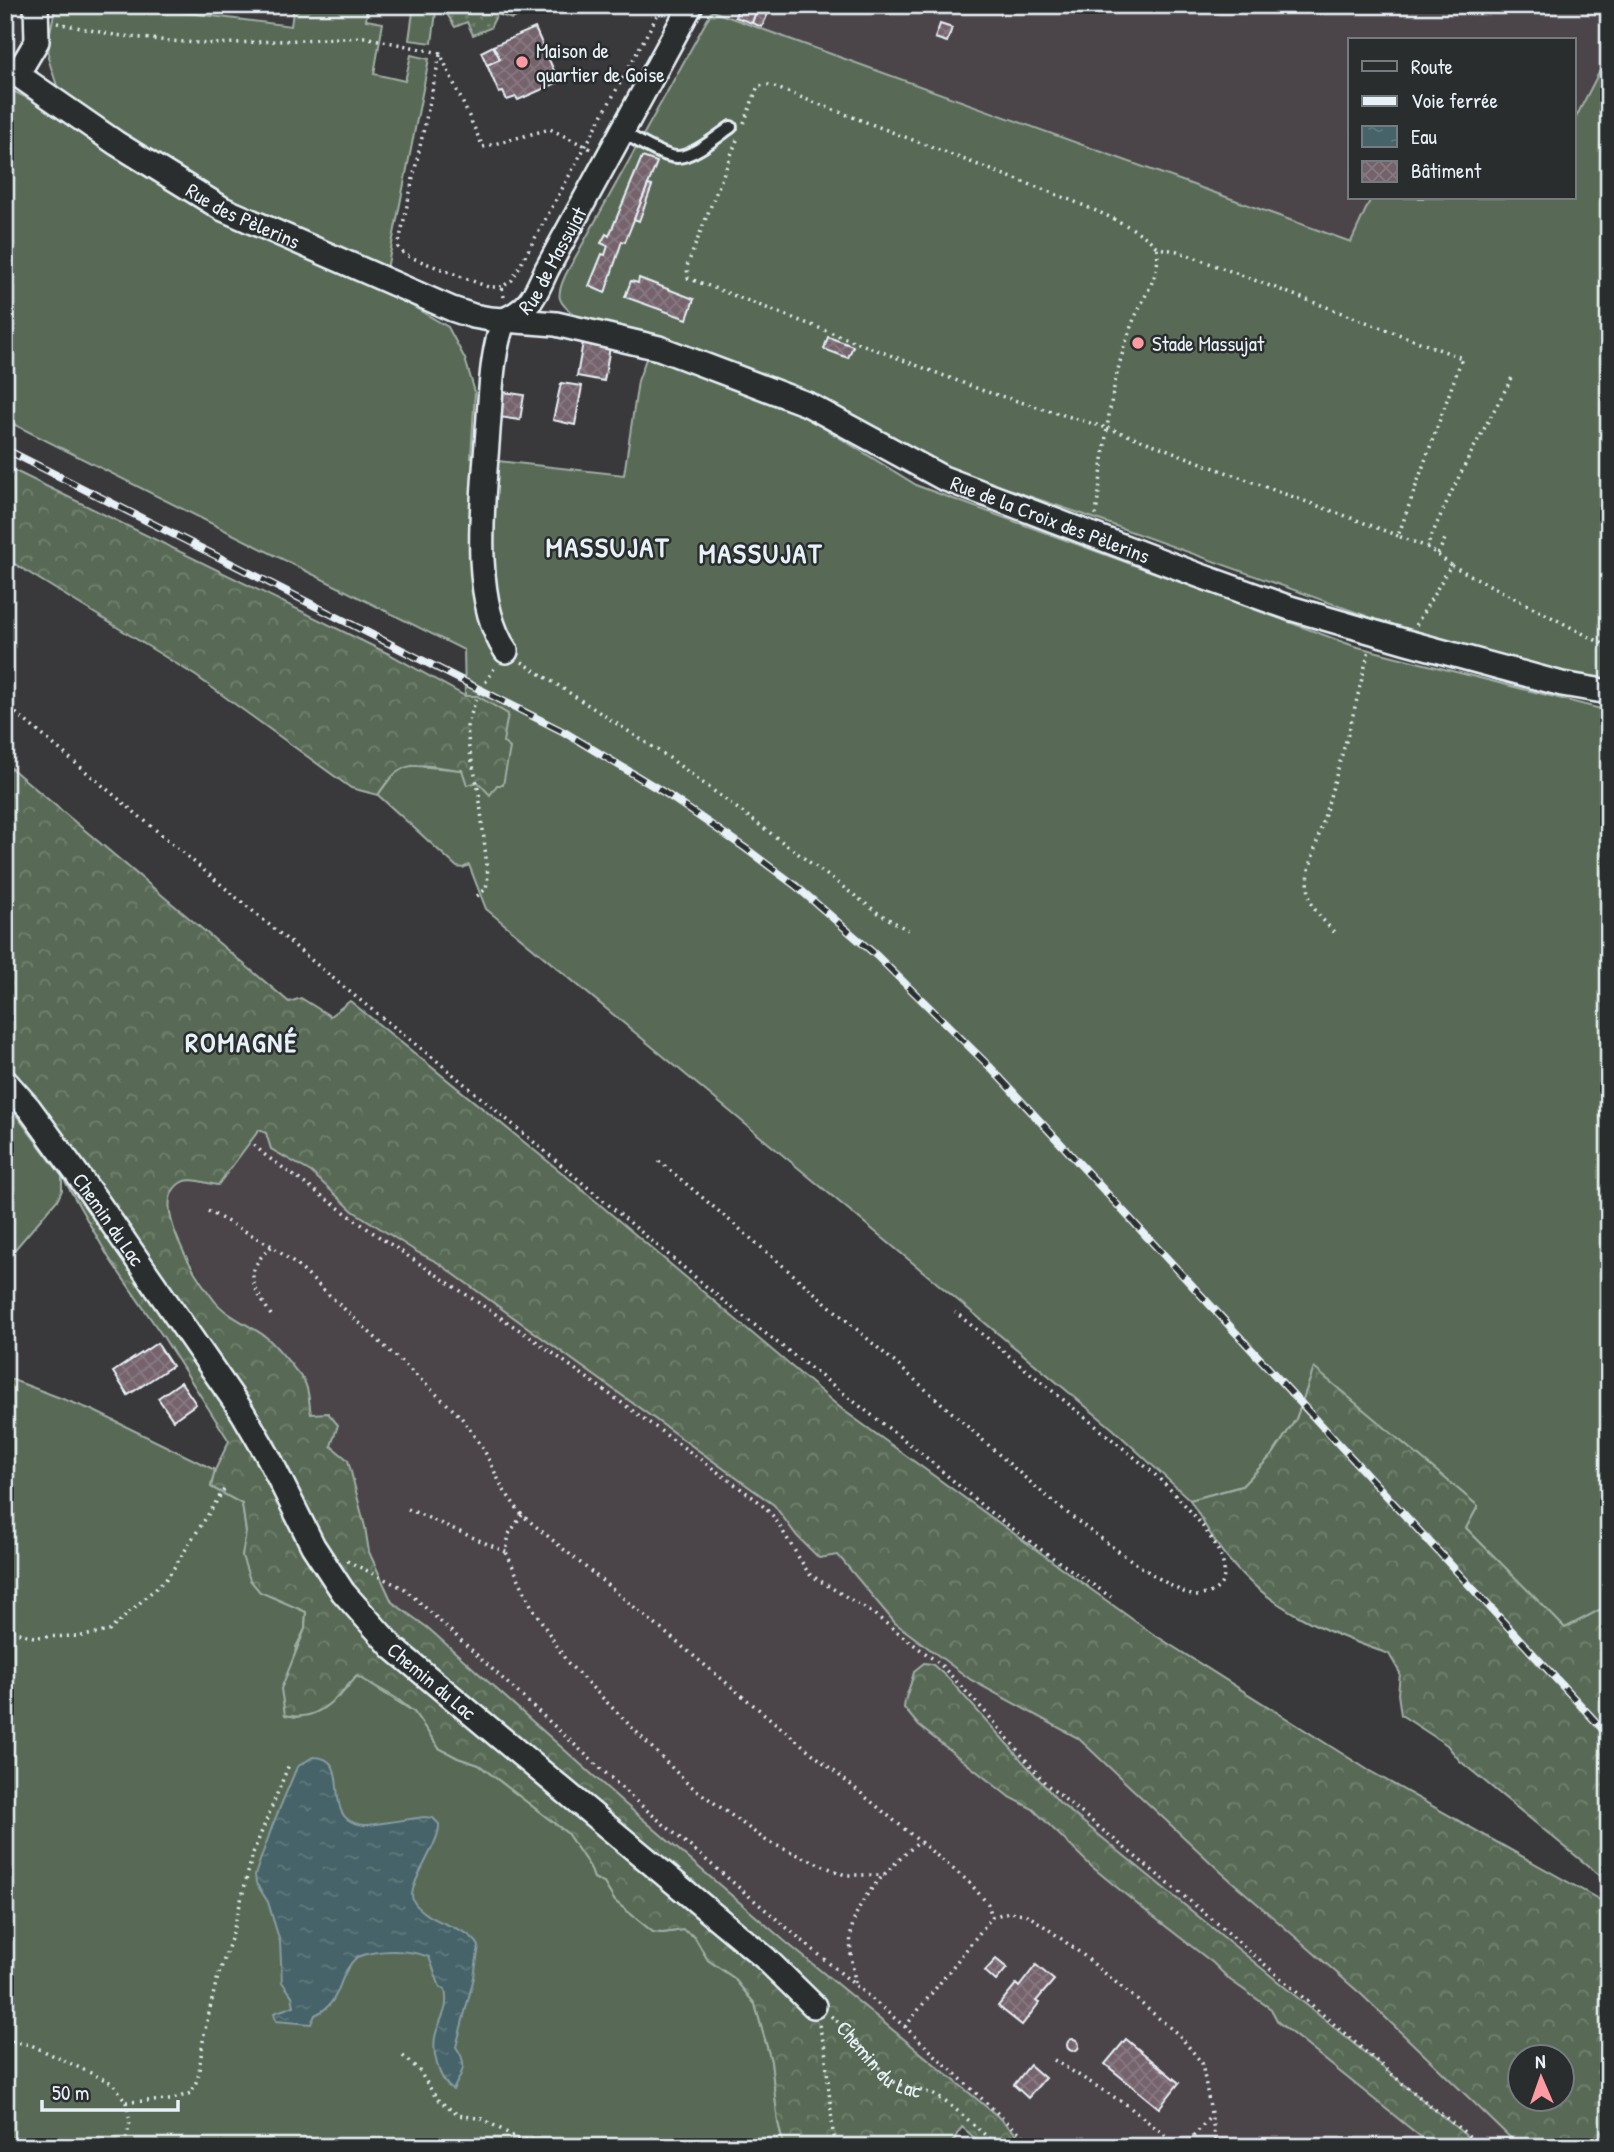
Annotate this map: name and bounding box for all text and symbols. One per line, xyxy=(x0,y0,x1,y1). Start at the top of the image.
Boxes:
place label: Maison de quartier de Goise xyxy=(536,36,665,89)
legend xyxy=(1348,38,1576,200)
text: Route xyxy=(1411,52,1453,81)
marker: Maison de quartier de Goise xyxy=(514,54,530,70)
text: Voie ferrée xyxy=(1411,86,1498,115)
text: Eau xyxy=(1411,122,1438,151)
text: Bâtiment xyxy=(1411,156,1482,185)
street label: Rue des Pèlerins xyxy=(181,175,305,255)
street label: Rue de Massujat xyxy=(511,201,593,321)
place label: Stade Massujat xyxy=(1152,329,1265,358)
marker: Stade Massujat xyxy=(1130,335,1146,351)
street label: Rue de la Croix des Pèlerins xyxy=(947,468,1154,570)
district label: MASSUJAT xyxy=(546,528,670,566)
district label: MASSUJAT xyxy=(699,534,823,572)
district label: ROMAGNÉ xyxy=(185,1023,299,1061)
street label: Chemin du Lac xyxy=(66,1167,152,1272)
street label: Chemin du Lac xyxy=(381,1635,483,1727)
street label: Chemin du Lac xyxy=(831,2013,925,2105)
north arrow xyxy=(1506,2044,1576,2114)
text: N xyxy=(1535,2048,1546,2074)
scale bar xyxy=(42,2068,178,2112)
text: 50 m xyxy=(52,2078,89,2107)

